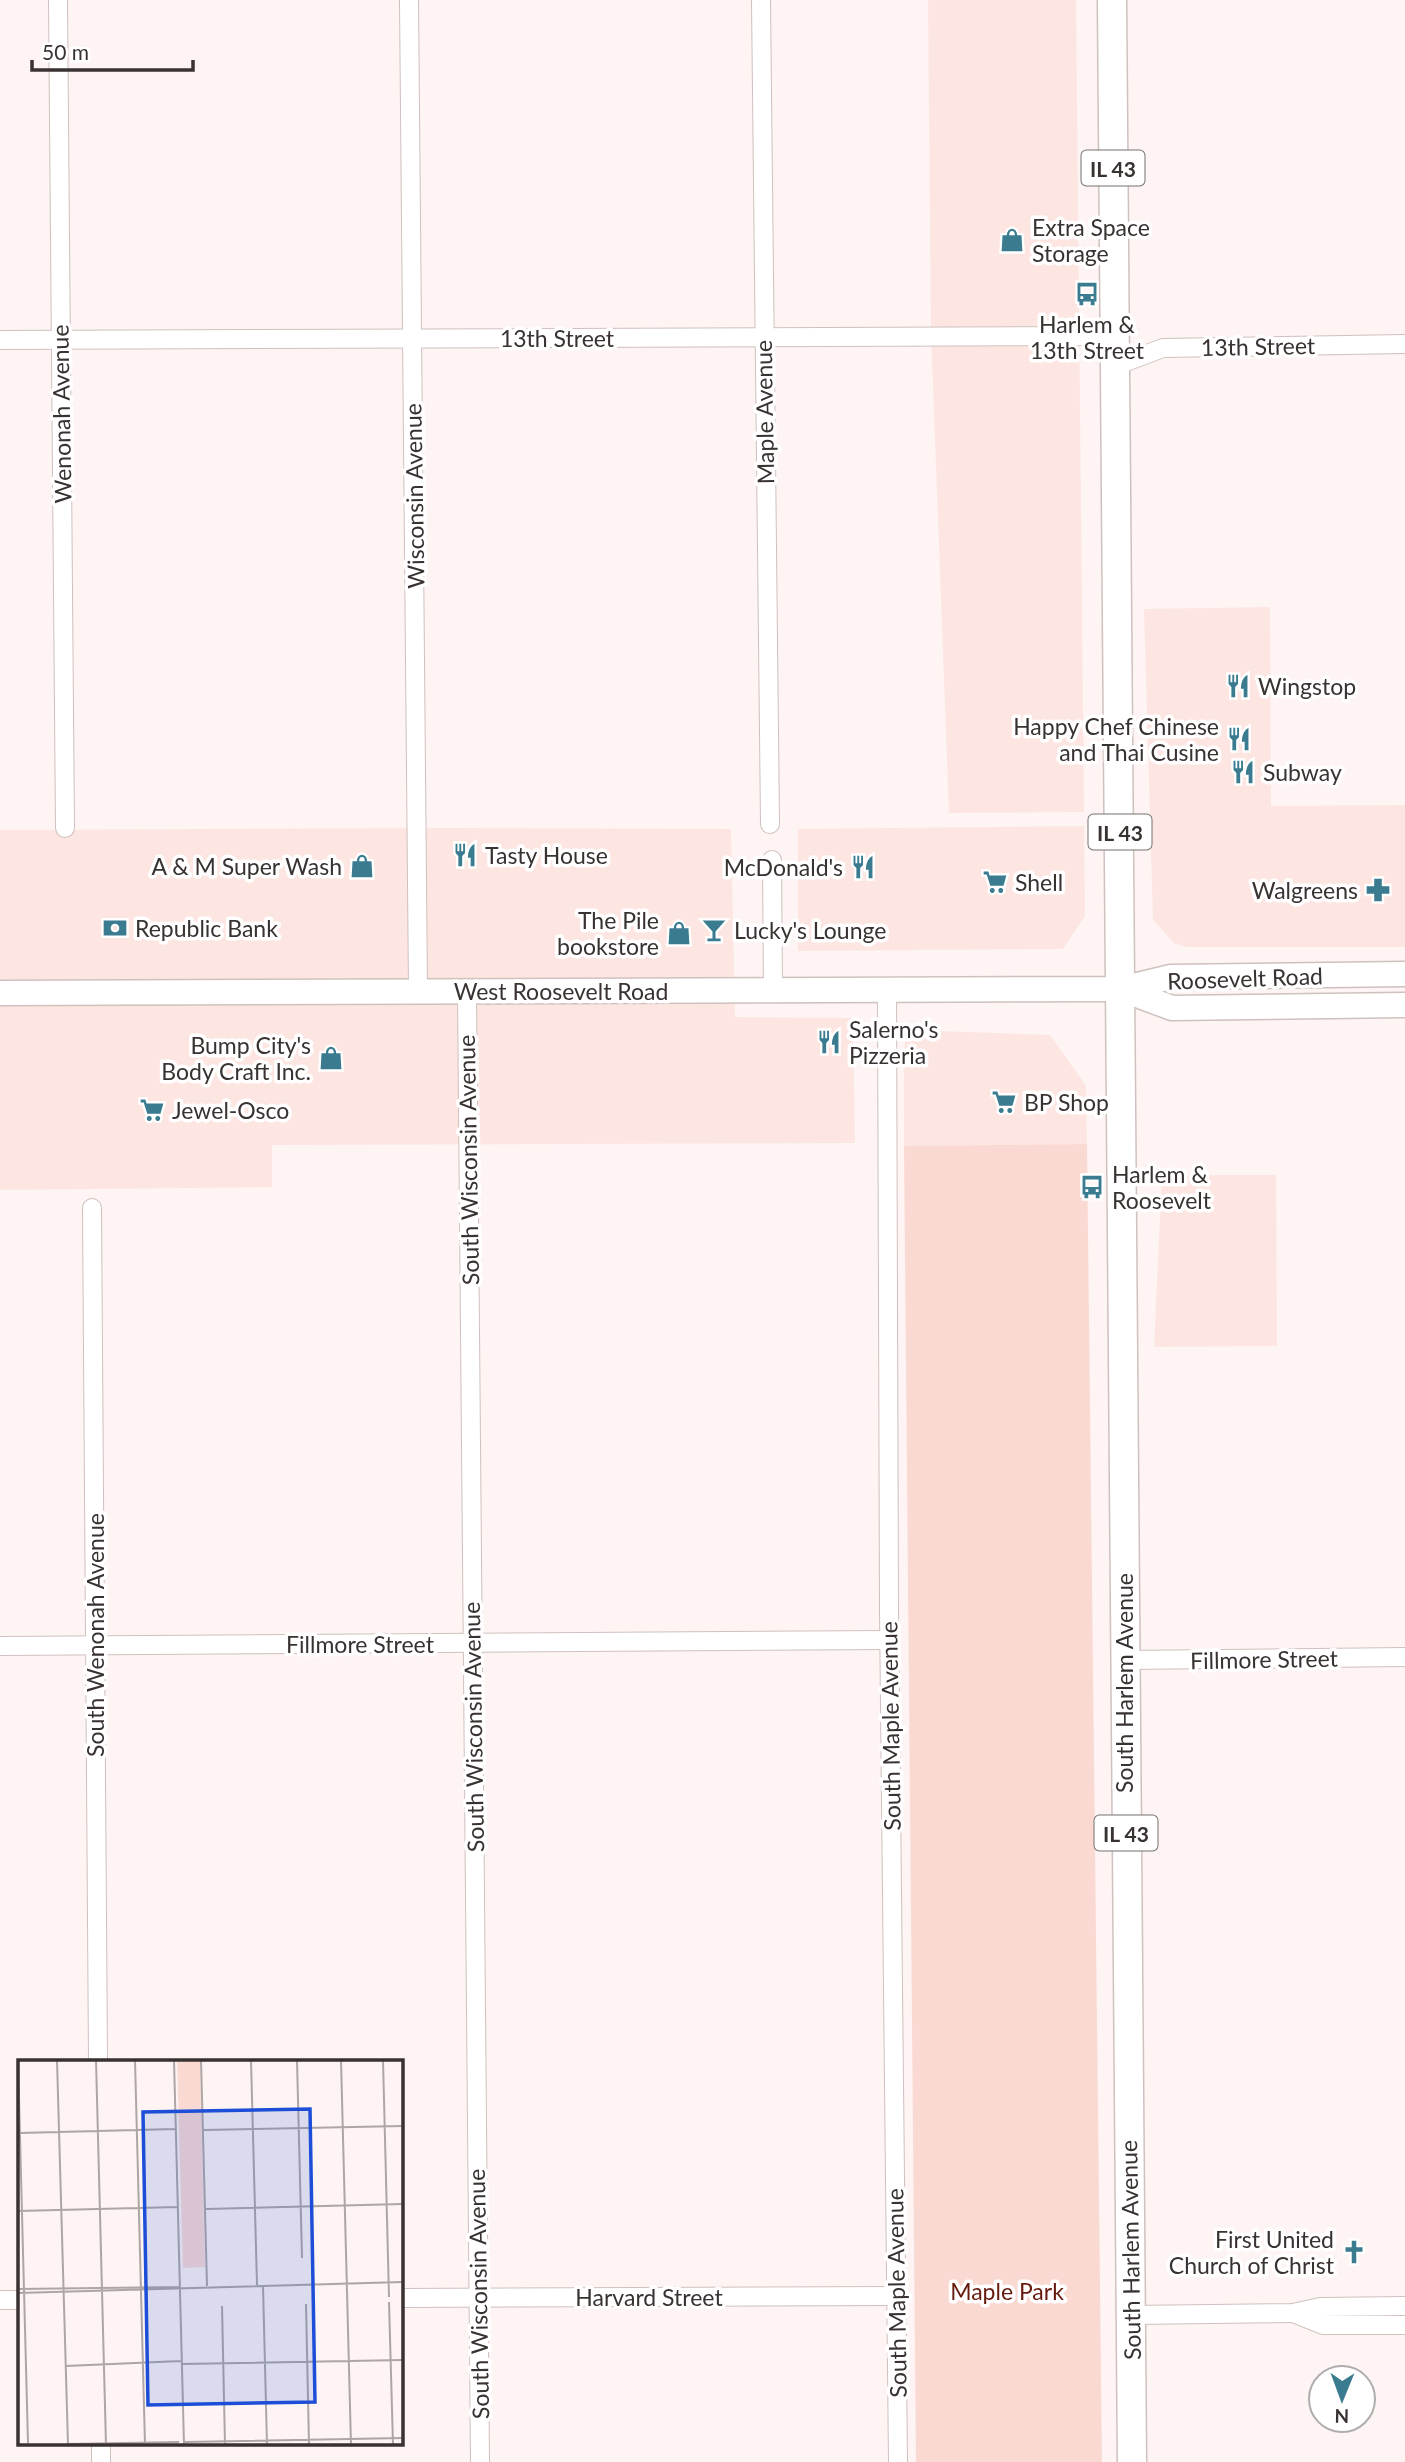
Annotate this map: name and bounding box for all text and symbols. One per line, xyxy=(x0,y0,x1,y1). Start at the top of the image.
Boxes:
scale bar xyxy=(32,28,192,72)
text: 50 m xyxy=(42,39,89,64)
road number: IL 43 xyxy=(1082,150,1144,186)
place label: Extra Space Storage xyxy=(1032,213,1150,267)
shop icon: Extra Space Storage xyxy=(998,226,1026,254)
bus stop icon: Harlem & 13th Street xyxy=(1073,280,1101,308)
place label: Harlem & 13th Street xyxy=(1030,310,1145,364)
street label: Wenonah Avenue xyxy=(45,324,77,504)
street label: 13th Street xyxy=(500,324,615,352)
street label: 13th Street xyxy=(1201,331,1316,361)
street label: Maple Avenue xyxy=(749,340,779,484)
street label: Wisconsin Avenue xyxy=(398,403,430,589)
restaurant icon: Wingstop xyxy=(1224,672,1252,700)
place label: Wingstop xyxy=(1258,672,1356,700)
place label: Happy Chef Chinese and Thai Cusine xyxy=(1013,712,1219,766)
restaurant icon: Happy Chef Chinese and Thai Cusine xyxy=(1225,725,1253,753)
restaurant icon: Subway xyxy=(1229,758,1257,786)
place label: Subway xyxy=(1263,758,1342,786)
road number: IL 43 xyxy=(1088,814,1152,850)
restaurant icon: Tasty House xyxy=(451,841,479,869)
place label: Tasty House xyxy=(485,841,608,869)
place label: A & M Super Wash xyxy=(151,852,342,880)
shop icon: A & M Super Wash xyxy=(348,852,376,880)
place label: McDonald's xyxy=(724,853,843,881)
restaurant icon: McDonald's xyxy=(849,853,877,881)
supermarket icon: Shell xyxy=(981,868,1009,896)
place label: Shell xyxy=(1015,868,1063,896)
place label: Walgreens xyxy=(1252,876,1358,904)
pharmacy icon: Walgreens xyxy=(1364,876,1392,904)
place label: The Pile bookstore xyxy=(557,906,659,960)
bank icon: Republic Bank xyxy=(101,914,129,942)
place label: Republic Bank xyxy=(135,914,278,942)
bar icon: Lucky's Lounge xyxy=(700,916,728,944)
place label: Lucky's Lounge xyxy=(734,916,886,944)
shop icon: The Pile bookstore xyxy=(665,919,693,947)
street label: Roosevelt Road xyxy=(1167,961,1323,995)
street label: West Roosevelt Road xyxy=(454,977,668,1005)
place label: Salerno's Pizzeria xyxy=(849,1015,939,1069)
restaurant icon: Salerno's Pizzeria xyxy=(815,1028,843,1056)
place label: Bump City's Body Craft Inc. xyxy=(161,1031,311,1085)
street label: South Wisconsin Avenue xyxy=(452,1035,484,1285)
shop icon: Bump City's Body Craft Inc. xyxy=(317,1044,345,1072)
supermarket icon: BP Shop xyxy=(990,1088,1018,1116)
place label: BP Shop xyxy=(1024,1088,1109,1116)
supermarket icon: Jewel-Osco xyxy=(138,1096,166,1124)
place label: Jewel-Osco xyxy=(172,1096,289,1124)
place label: Harlem & Roosevelt xyxy=(1112,1160,1212,1214)
bus stop icon: Harlem & Roosevelt xyxy=(1078,1173,1106,1201)
street label: South Wenonah Avenue xyxy=(81,1513,109,1757)
street label: South Harlem Avenue xyxy=(1110,1573,1138,1793)
street label: South Wisconsin Avenue xyxy=(457,1602,489,1852)
street label: South Maple Avenue xyxy=(874,1621,906,1831)
street label: Fillmore Street xyxy=(286,1630,435,1658)
street label: Fillmore Street xyxy=(1190,1644,1339,1674)
road number: IL 43 xyxy=(1094,1815,1158,1850)
inset map xyxy=(18,2060,402,2444)
street label: South Harlem Avenue xyxy=(1114,2140,1146,2360)
street label: South Wisconsin Avenue xyxy=(462,2169,494,2419)
street label: South Maple Avenue xyxy=(880,2188,912,2398)
place label: First United Church of Christ xyxy=(1169,2225,1335,2279)
church icon: First United Church of Christ xyxy=(1340,2238,1368,2266)
park label: Maple Park xyxy=(950,2277,1064,2305)
street label: Harvard Street xyxy=(575,2283,723,2311)
north arrow xyxy=(1307,2364,1377,2434)
text: N xyxy=(1334,2405,1349,2428)

